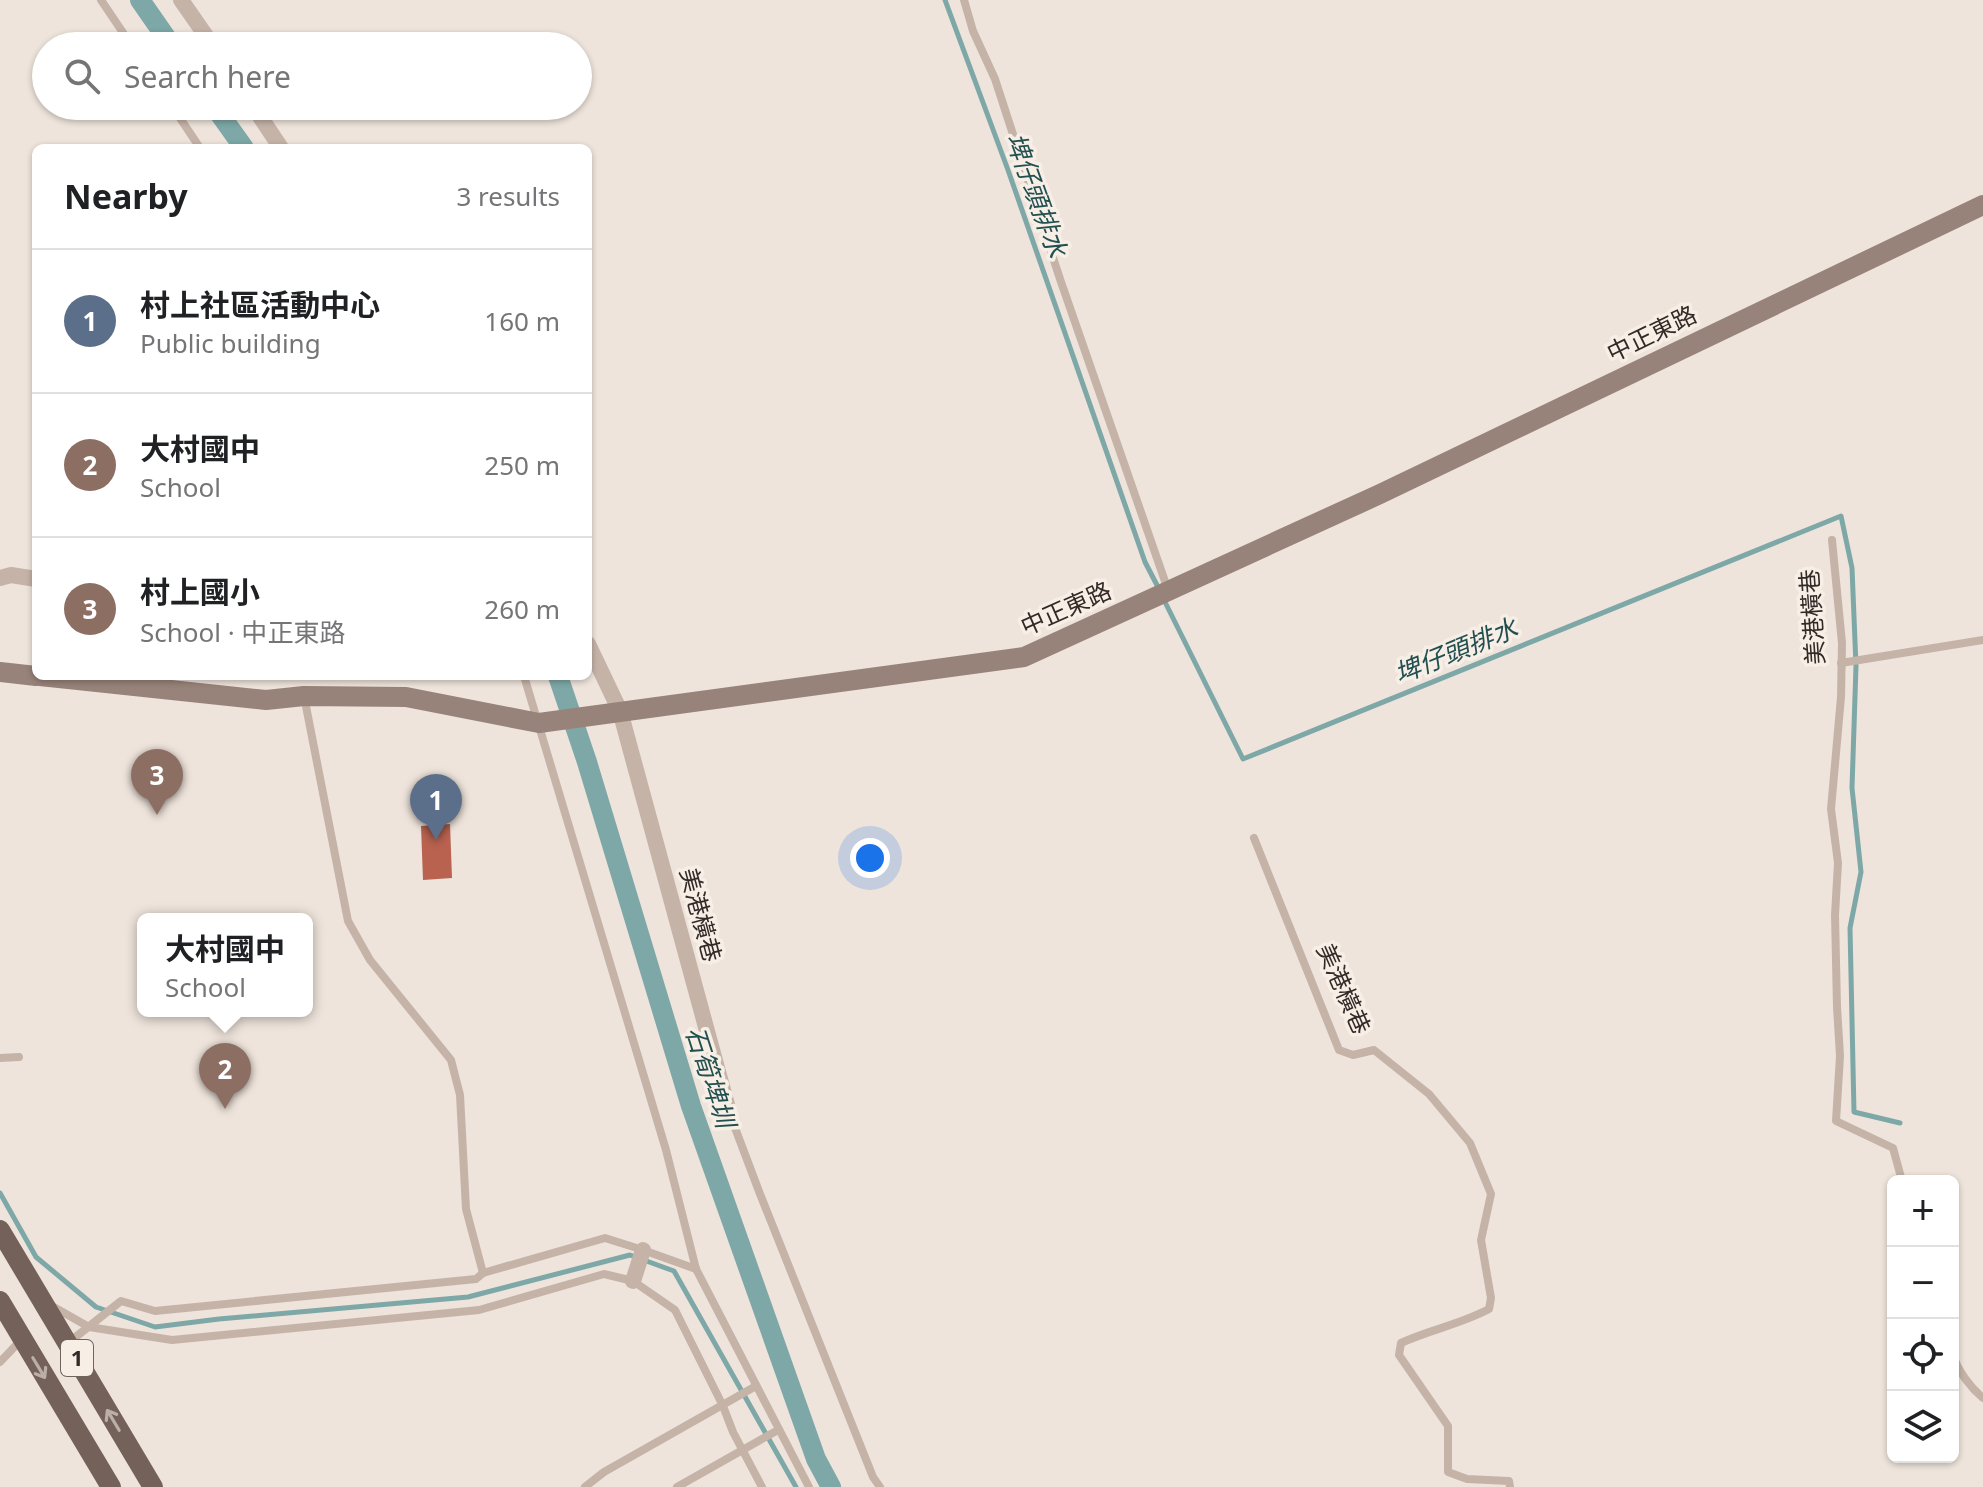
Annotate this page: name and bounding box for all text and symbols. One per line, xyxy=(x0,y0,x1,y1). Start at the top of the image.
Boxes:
search box xyxy=(32,32,592,120)
icon: search xyxy=(60,54,104,98)
text: Search here xyxy=(124,56,291,97)
water label: 埤仔頭排水 xyxy=(998,127,1076,263)
text: Nearby xyxy=(64,173,188,219)
text: 3 results xyxy=(456,178,560,214)
text: 村上社區活動中心 xyxy=(140,284,380,325)
street label: 中正東路 xyxy=(1601,297,1702,369)
text: 1 xyxy=(83,303,97,339)
text: 160 m xyxy=(484,303,560,339)
text: Public building xyxy=(140,325,321,361)
text: 大村國中 xyxy=(140,428,260,469)
text: 2 xyxy=(83,447,97,483)
text: 250 m xyxy=(484,447,560,483)
text: School xyxy=(140,469,221,505)
street label: 美港橫巷 xyxy=(1792,568,1831,666)
text: 村上國小 xyxy=(140,571,260,612)
street label: 中正東路 xyxy=(1015,573,1116,642)
text: 3 xyxy=(83,591,97,627)
text: 260 m xyxy=(484,591,560,627)
water label: 埤仔頭排水 xyxy=(1389,609,1524,691)
text: School · 中正東路 xyxy=(140,614,345,650)
pin: 3 xyxy=(131,749,183,815)
pin: 1 xyxy=(410,774,462,840)
your location xyxy=(850,838,890,878)
street label: 美港橫巷 xyxy=(673,864,730,965)
popup xyxy=(137,913,313,1017)
text: 大村國中 xyxy=(165,928,285,969)
street label: 美港橫巷 xyxy=(1310,938,1379,1039)
text: School xyxy=(165,969,246,1005)
water label: 石筍埤圳 xyxy=(678,1022,745,1136)
pin: 2 xyxy=(199,1043,251,1109)
map controls xyxy=(1887,1175,1959,1463)
button: + xyxy=(1887,1175,1959,1247)
button: − xyxy=(1887,1247,1959,1319)
button: locate xyxy=(1887,1319,1959,1391)
road number: 1 xyxy=(61,1340,93,1376)
one-way arrow xyxy=(32,1356,48,1379)
button: layers xyxy=(1887,1391,1959,1463)
one-way arrow xyxy=(105,1409,121,1432)

